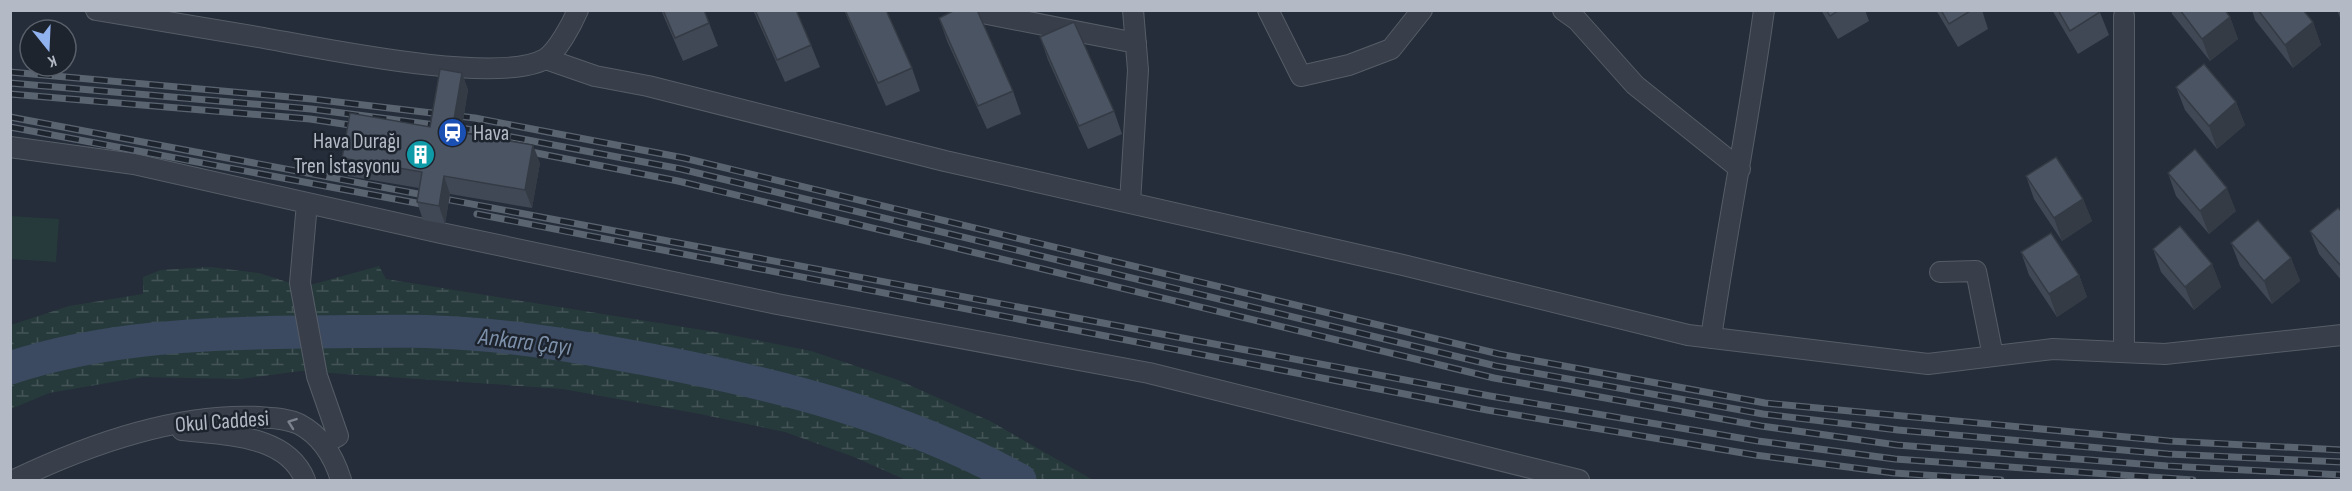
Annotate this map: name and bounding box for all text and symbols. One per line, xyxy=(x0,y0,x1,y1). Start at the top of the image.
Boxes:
north arrow xyxy=(18,18,78,78)
text: K xyxy=(45,51,59,71)
station icon: Hava xyxy=(436,117,468,149)
place label: Hava xyxy=(473,120,509,147)
place label: Hava Durağı Tren İstasyonu xyxy=(294,128,400,180)
building icon: Hava Durağı Tren İstasyonu xyxy=(405,138,437,170)
water label: Ankara Çayı xyxy=(476,322,574,362)
street label: Okul Caddesi xyxy=(174,405,270,439)
one-way arrow xyxy=(287,417,298,430)

